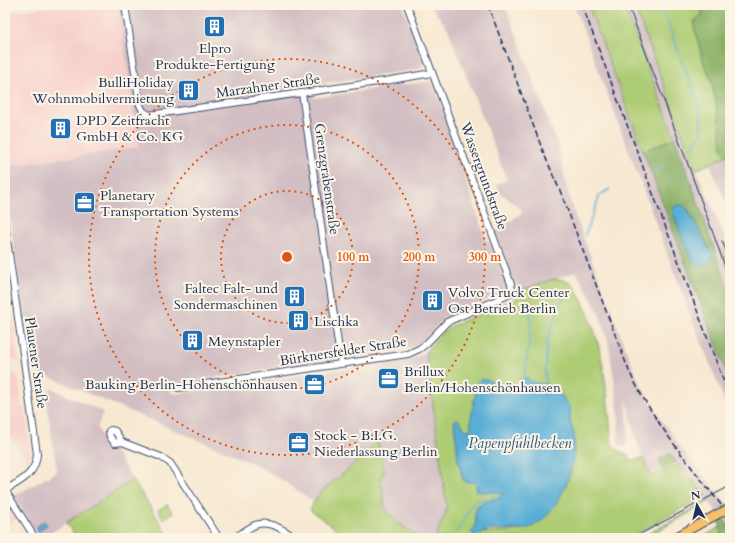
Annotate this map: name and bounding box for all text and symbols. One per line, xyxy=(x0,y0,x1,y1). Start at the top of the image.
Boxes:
building icon: Elpro Produkte-Fertigung xyxy=(202,13,228,39)
place label: Elpro Produkte-Fertigung xyxy=(155,39,275,74)
street label: Marzahner Straße xyxy=(215,69,321,103)
place label: BulliHoliday Wohnmobilvermietung xyxy=(31,73,175,108)
building icon: BulliHoliday Wohnmobilvermietung xyxy=(176,77,202,103)
place label: DPD Zeitfracht GmbH & Co. KG xyxy=(76,111,183,146)
building icon: DPD Zeitfracht GmbH & Co. KG xyxy=(48,115,74,141)
street label: Wassergrundstraße xyxy=(455,119,512,233)
street label: Grenzgrabenstraße xyxy=(310,122,344,236)
place label: Planetary Transportation Systems xyxy=(100,186,239,221)
office icon: Planetary Transportation Systems xyxy=(72,190,98,216)
text: 100 m xyxy=(337,249,370,265)
text: 200 m xyxy=(403,249,436,265)
text: 300 m xyxy=(469,249,502,265)
centre of rings xyxy=(280,250,294,264)
place label: Faltec Falt- und Sondermaschinen xyxy=(174,279,279,314)
building icon: Faltec Falt- und Sondermaschinen xyxy=(281,283,307,309)
place label: Volvo Truck Center Ost Betrieb Berlin xyxy=(448,283,570,318)
building icon: Volvo Truck Center Ost Betrieb Berlin xyxy=(420,287,446,313)
building icon: Lischka xyxy=(285,308,311,334)
place label: Lischka xyxy=(314,312,359,331)
street label: Plauener Straße xyxy=(20,316,52,410)
building icon: Meynstapler xyxy=(180,328,206,354)
place label: Meynstapler xyxy=(208,332,281,351)
street label: Bürknersfelder Straße xyxy=(278,332,408,370)
place label: Brillux Berlin/Hohenschönhausen xyxy=(404,362,561,397)
office icon: Brillux Berlin/Hohenschönhausen xyxy=(375,366,401,392)
office icon: Bauking Berlin-Hohenschönhausen xyxy=(301,371,327,397)
place label: Bauking Berlin-Hohenschönhausen xyxy=(85,375,298,394)
place label: Stock - B.I.G. Niederlassung Berlin xyxy=(314,426,438,461)
office icon: Stock - B.I.G. Niederlassung Berlin xyxy=(285,430,311,456)
water label: Papenpfuhlbecken xyxy=(468,433,572,453)
north arrow xyxy=(677,485,717,525)
text: N xyxy=(690,487,702,504)

